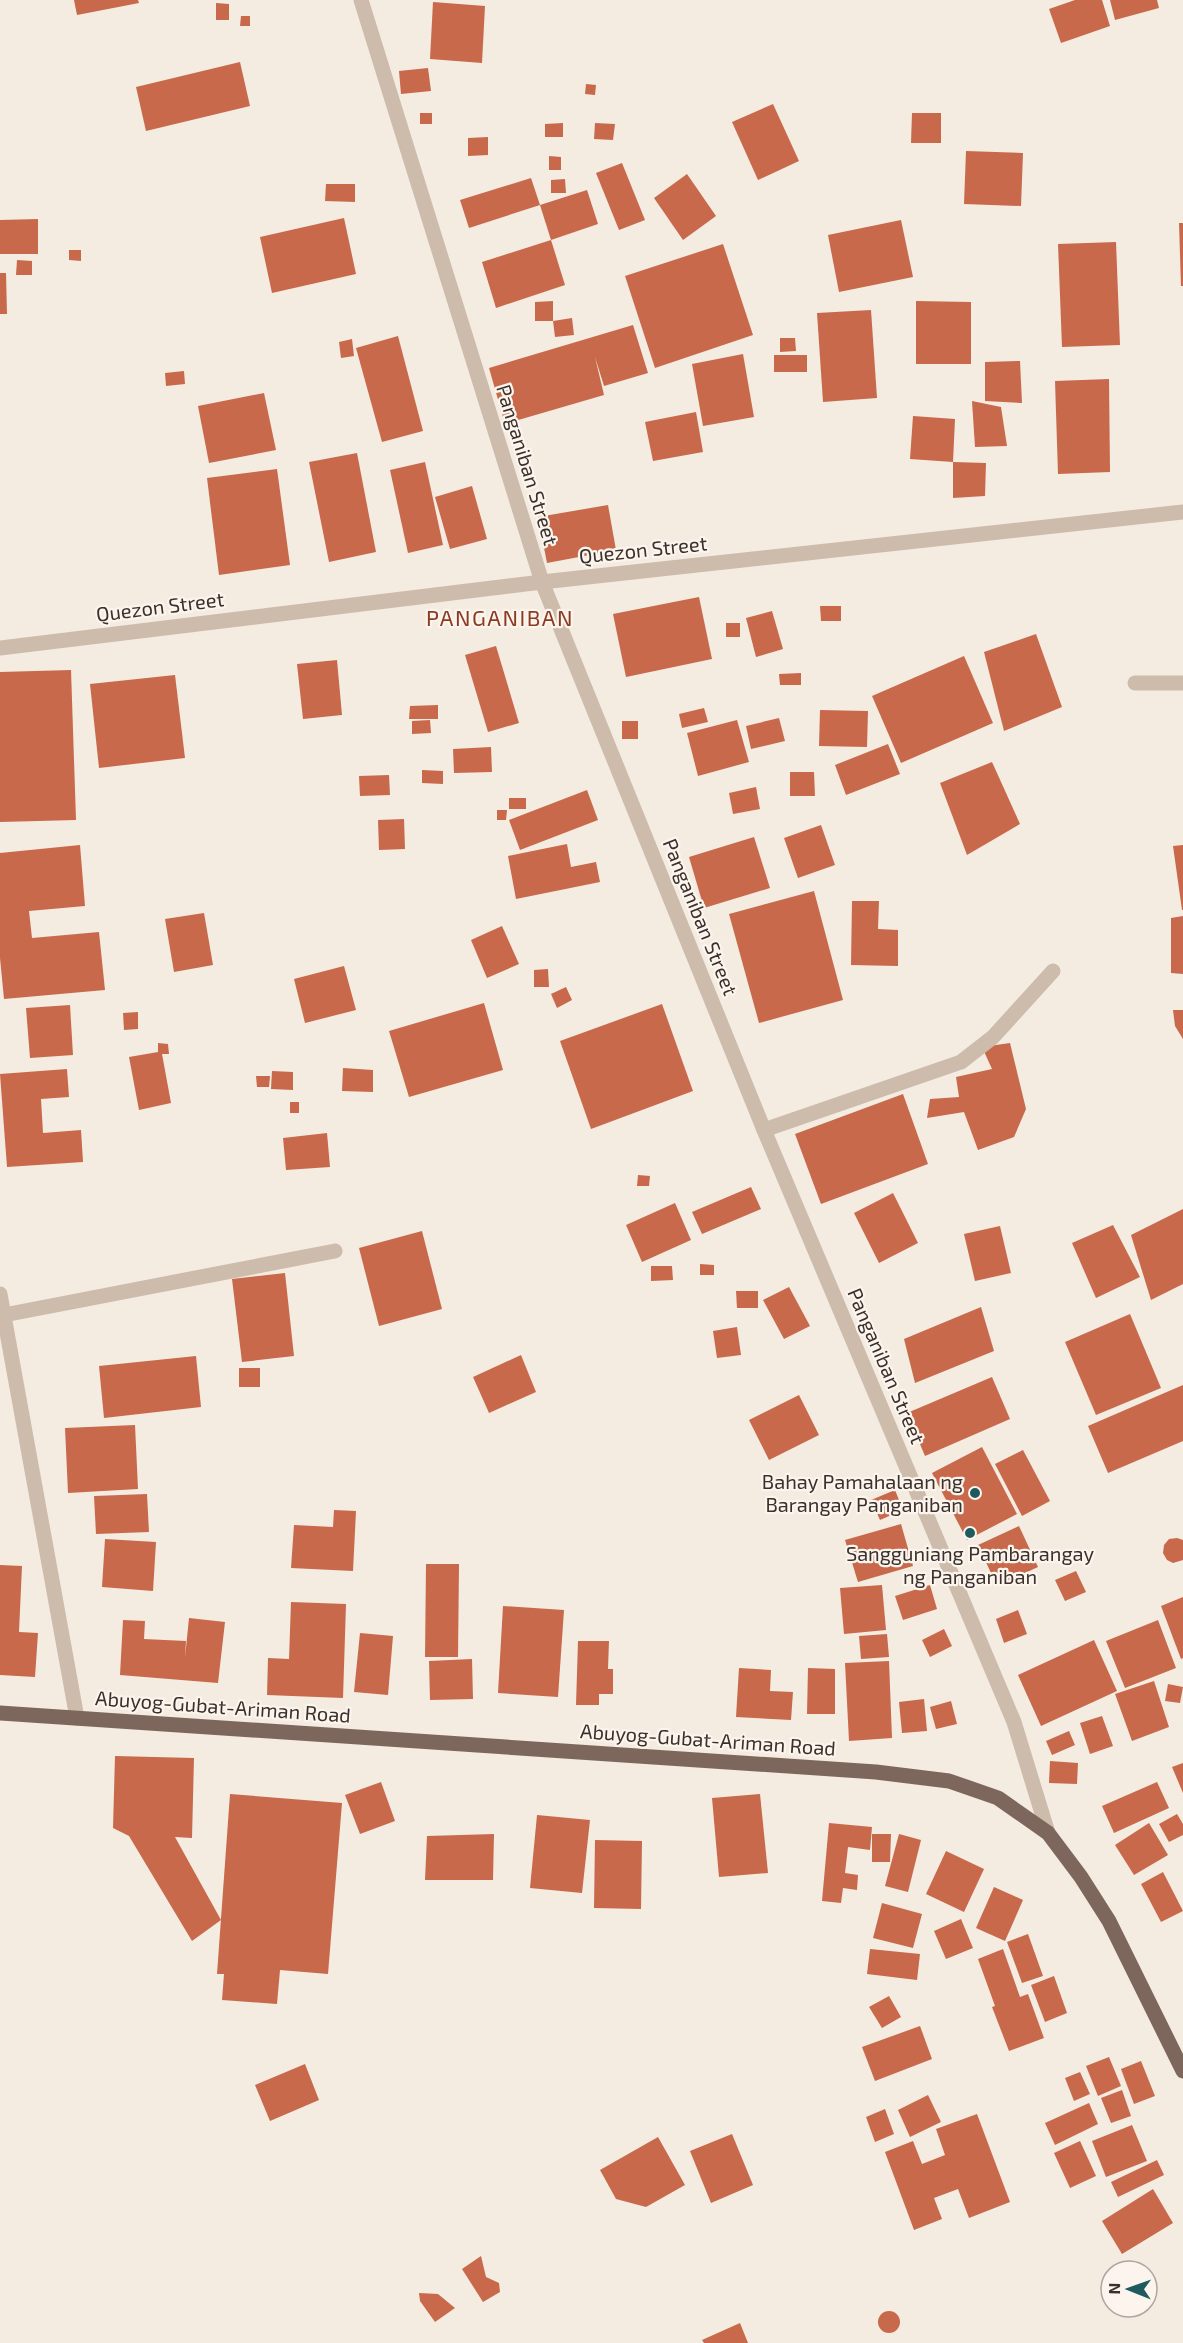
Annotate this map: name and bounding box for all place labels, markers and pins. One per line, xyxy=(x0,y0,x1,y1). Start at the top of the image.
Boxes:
place label: Bahay Pamahalaan ng Barangay Panganiban xyxy=(762,1469,963,1516)
marker: Bahay Pamahalaan ng Barangay Panganiban xyxy=(968,1486,982,1500)
marker: Sangguniang Pambarangay ng Panganiban xyxy=(963,1526,977,1540)
place label: Sangguniang Pambarangay ng Panganiban xyxy=(846,1541,1094,1588)

